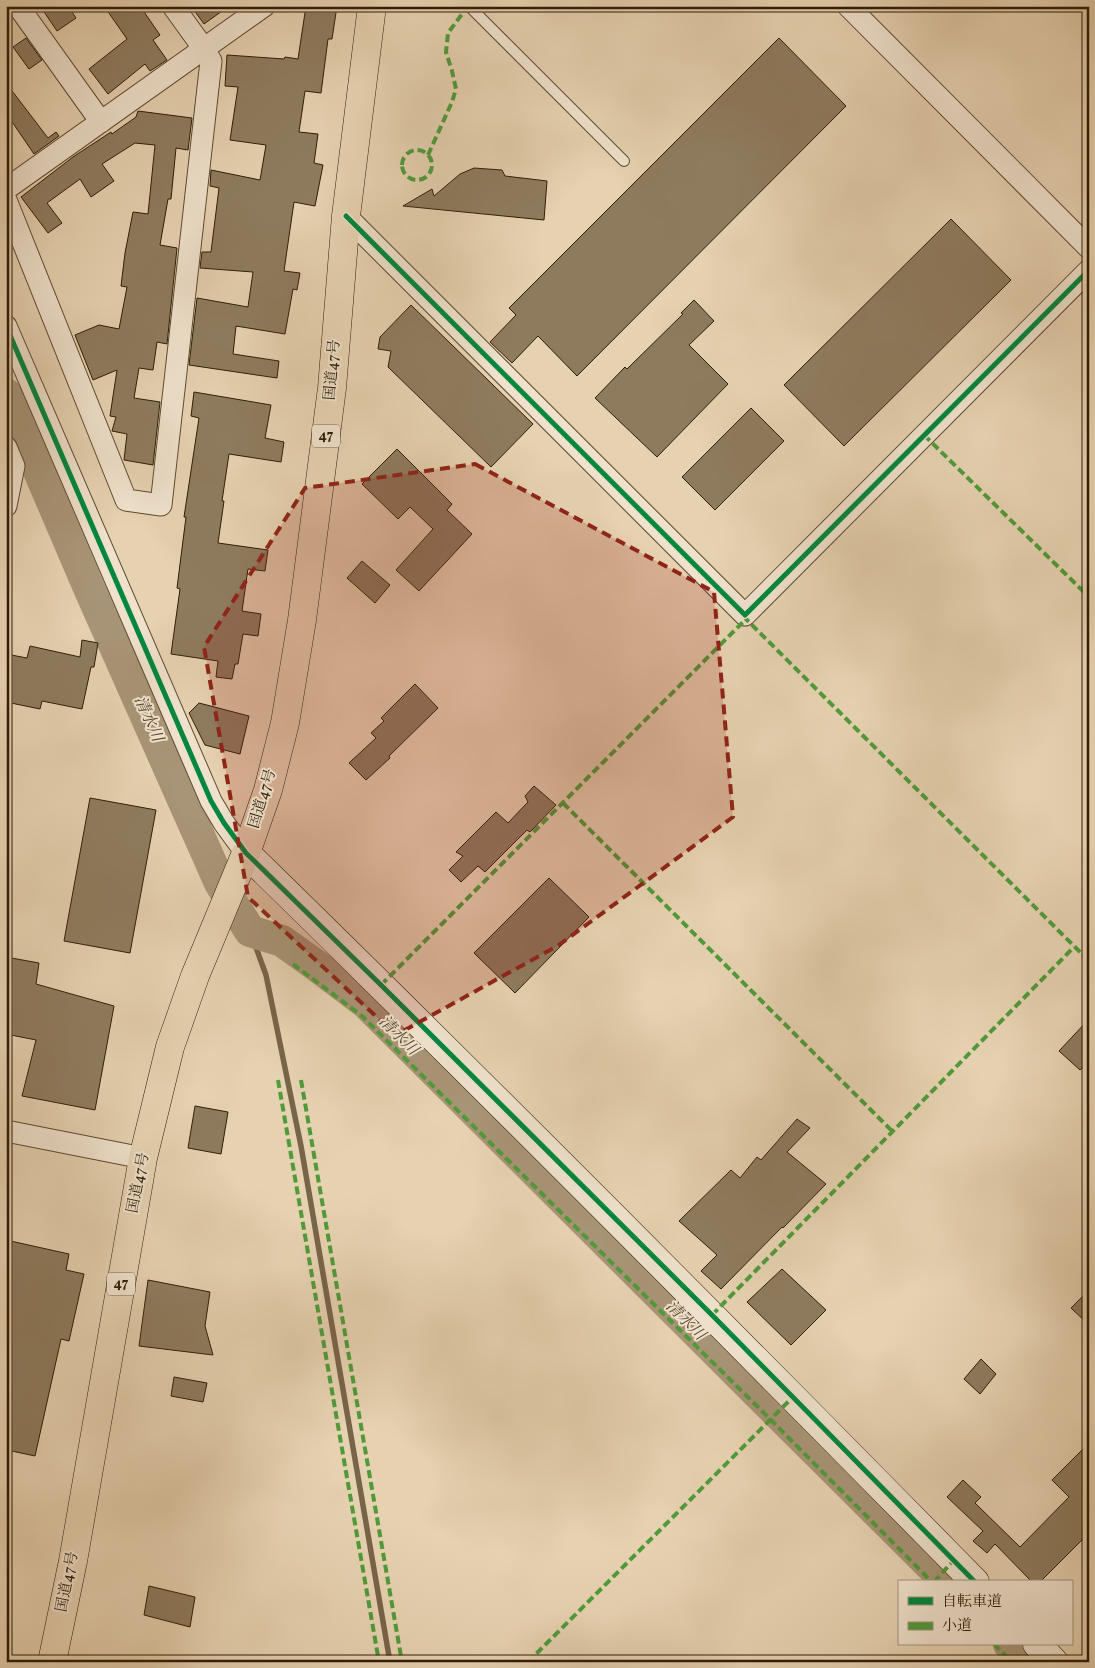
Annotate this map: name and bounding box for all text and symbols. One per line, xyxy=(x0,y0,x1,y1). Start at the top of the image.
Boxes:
street label: 国道47号 xyxy=(320,339,346,401)
road number: 47 xyxy=(312,424,340,448)
water label: 清水川 xyxy=(128,693,169,747)
street label: 国道47号 xyxy=(244,767,282,831)
water label: 清水川 xyxy=(373,1011,424,1062)
street label: 国道47号 xyxy=(123,1151,155,1215)
road number: 47 xyxy=(107,1272,135,1296)
water label: 清水川 xyxy=(660,1296,711,1347)
street label: 国道47号 xyxy=(52,1550,84,1614)
legend xyxy=(898,1580,1072,1646)
text: 自転車道 xyxy=(942,1592,1002,1613)
text: 小道 xyxy=(942,1616,972,1637)

